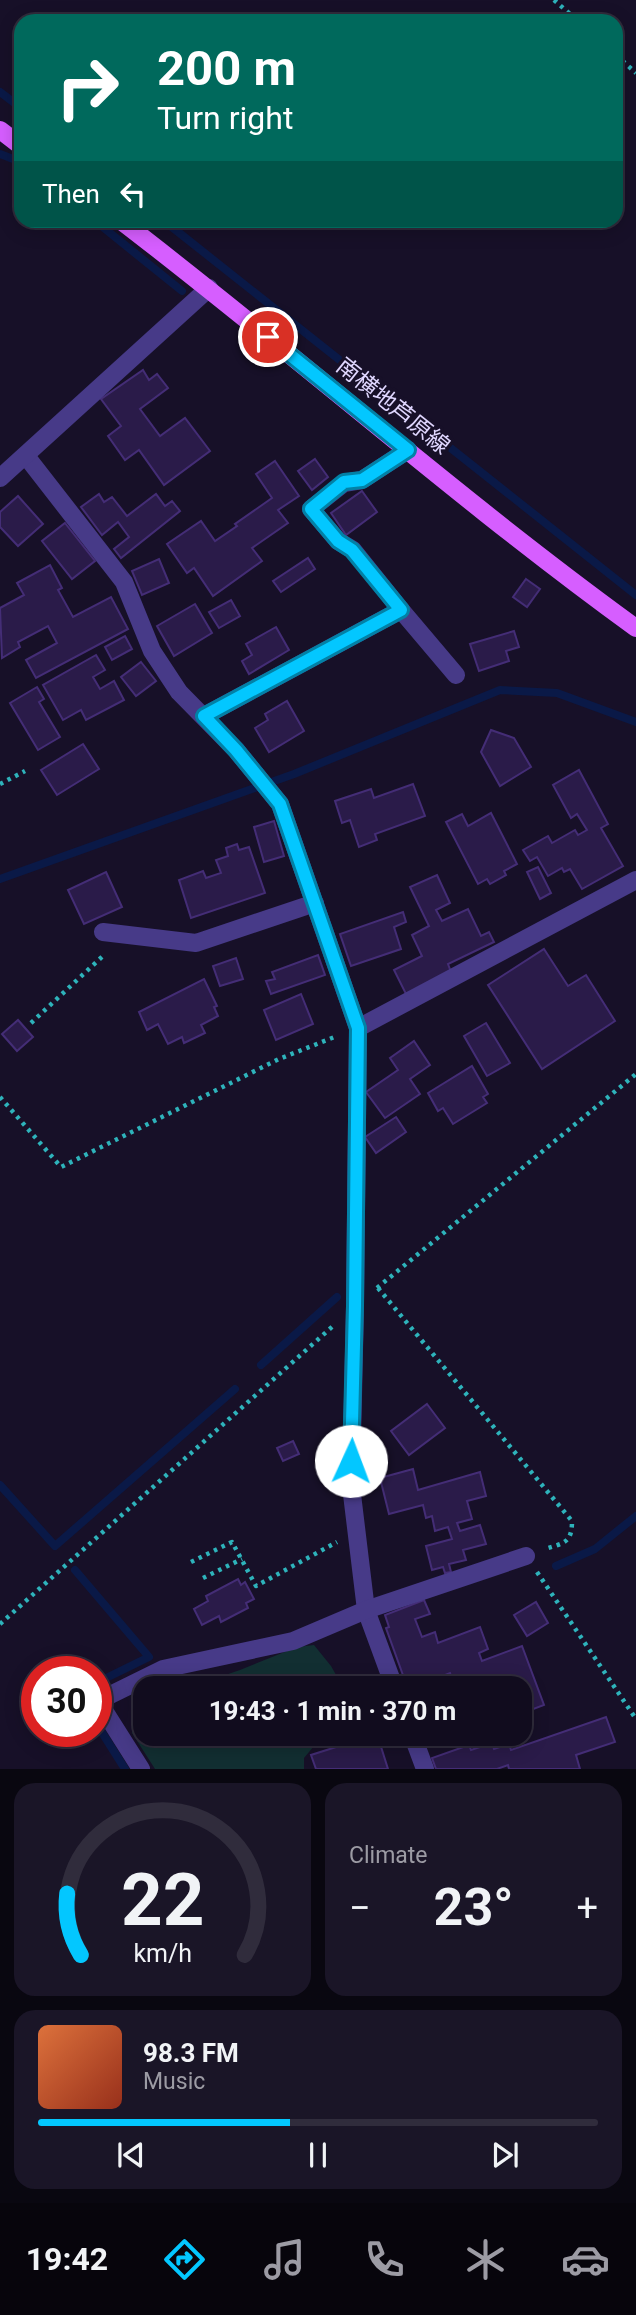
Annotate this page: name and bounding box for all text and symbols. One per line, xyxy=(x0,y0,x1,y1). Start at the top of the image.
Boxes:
text: 200 m xyxy=(157,40,296,97)
icon: right xyxy=(42,42,133,133)
text: Turn right xyxy=(157,99,293,137)
icon: left xyxy=(114,175,152,213)
text: Then xyxy=(42,179,100,209)
pin xyxy=(238,307,298,367)
icon: arrive xyxy=(249,318,287,356)
street label: 南横地芦原線 xyxy=(331,352,455,460)
position arrow xyxy=(314,1424,388,1498)
speed limit sign: 30 xyxy=(21,1656,112,1747)
text: 19:43 · 1 min · 370 m xyxy=(209,1696,456,1726)
text: Climate xyxy=(349,1842,428,1869)
text: 22 xyxy=(121,1858,204,1944)
text: 23° xyxy=(434,1877,514,1938)
text: − xyxy=(349,1886,371,1930)
text: + xyxy=(576,1886,598,1930)
text: km/h xyxy=(133,1939,192,1968)
text: 98.3 FM xyxy=(143,2038,239,2068)
text: Music xyxy=(143,2068,205,2095)
icon: previous xyxy=(112,2136,150,2174)
icon: pause xyxy=(299,2136,337,2174)
icon: next xyxy=(486,2136,524,2174)
icon: directions xyxy=(160,2235,209,2284)
icon: music xyxy=(260,2235,309,2284)
icon: phone xyxy=(360,2235,409,2284)
icon: climate xyxy=(461,2235,510,2284)
icon: car xyxy=(561,2235,610,2284)
text: 19:42 xyxy=(26,2240,108,2278)

